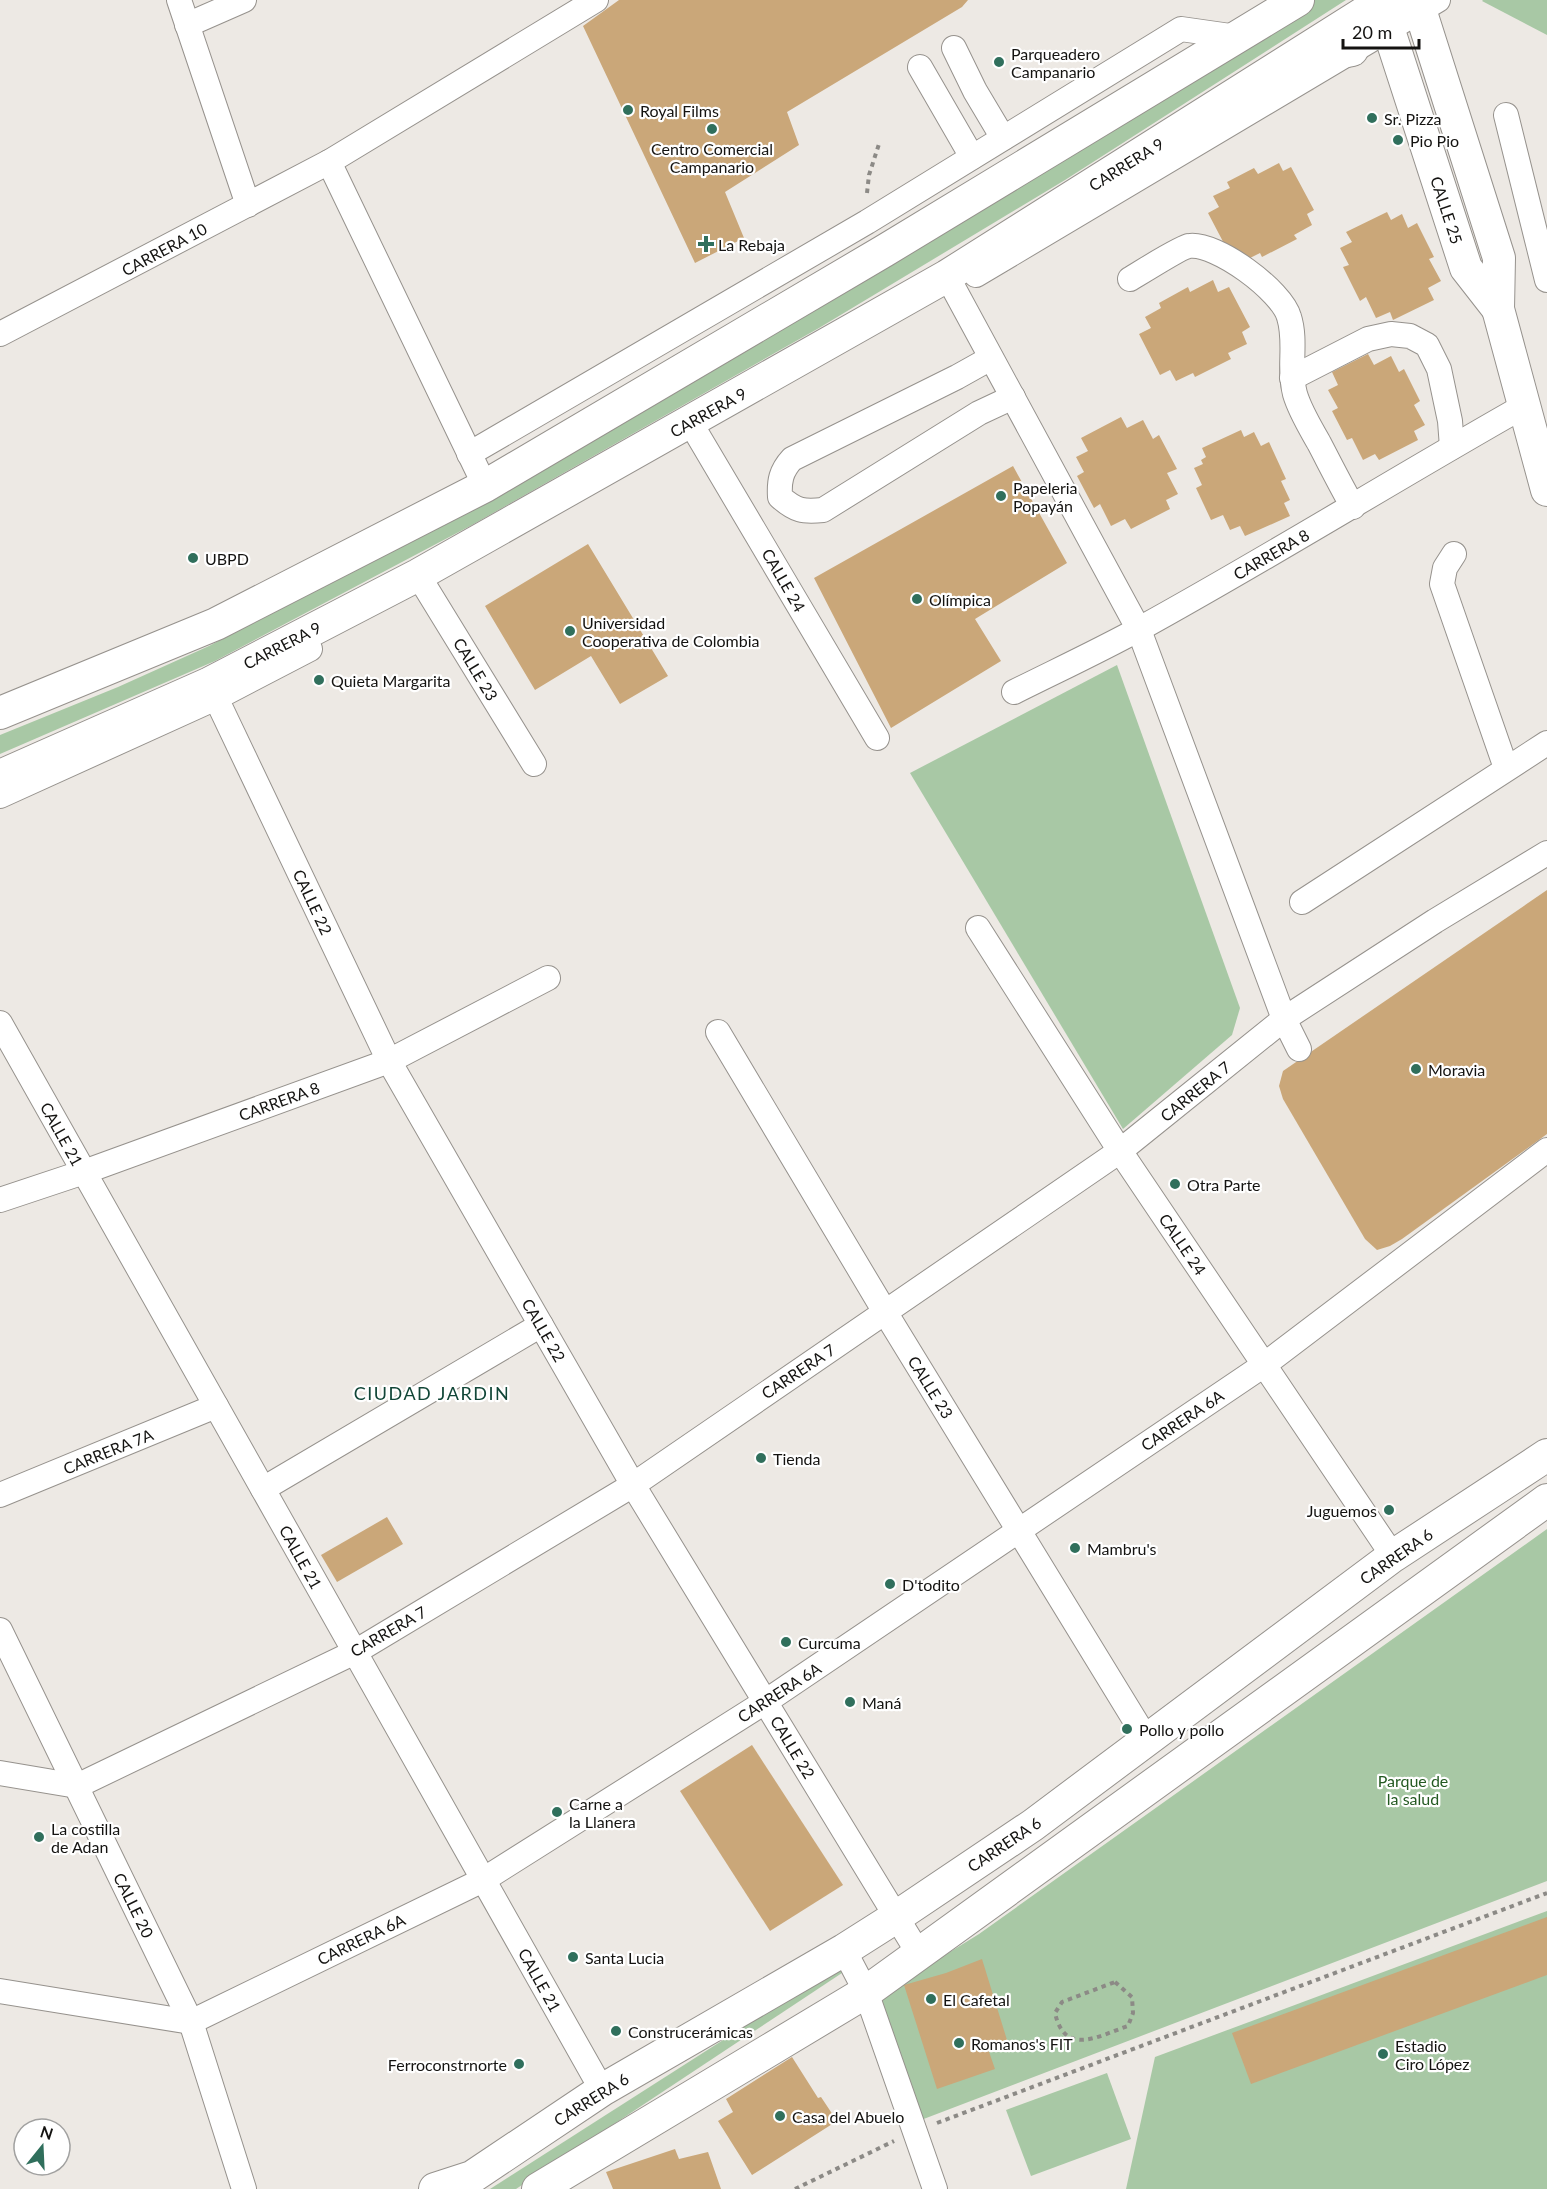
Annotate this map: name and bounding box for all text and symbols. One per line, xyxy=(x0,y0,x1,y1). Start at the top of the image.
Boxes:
scale bar xyxy=(1343,12,1420,50)
text: 20 m xyxy=(1352,21,1392,43)
place label: Parqueadero Campanario xyxy=(1011,44,1100,81)
marker: Parqueadero Campanario xyxy=(992,55,1006,69)
place label: Royal Films xyxy=(640,101,719,120)
marker: Royal Films xyxy=(621,103,635,117)
place label: Sr. Pizza xyxy=(1384,109,1441,128)
marker: Sr. Pizza xyxy=(1365,111,1379,125)
marker: Centro Comercial Campanario xyxy=(705,122,719,136)
place label: Pio Pio xyxy=(1410,131,1459,150)
marker: Pio Pio xyxy=(1391,133,1405,147)
street label: CARRERA 9 xyxy=(1085,134,1167,194)
place label: Centro Comercial Campanario xyxy=(651,139,773,176)
street label: CALLE 25 xyxy=(1427,174,1467,246)
street label: CARRERA 10 xyxy=(118,219,210,279)
place label: La Rebaja xyxy=(718,235,785,254)
marker: La Rebaja xyxy=(699,237,713,251)
street label: CARRERA 9 xyxy=(666,383,750,441)
place label: Papeleria Popayán xyxy=(1013,478,1078,515)
marker: Papeleria Popayán xyxy=(994,489,1008,503)
street label: CARRERA 8 xyxy=(1230,525,1312,583)
street label: CALLE 24 xyxy=(758,545,810,615)
place label: UBPD xyxy=(205,549,249,568)
marker: UBPD xyxy=(186,551,200,565)
place label: Olímpica xyxy=(929,590,991,609)
marker: Olímpica xyxy=(910,592,924,606)
place label: Universidad Cooperativa de Colombia xyxy=(582,613,759,650)
street label: CARRERA 9 xyxy=(240,617,324,673)
marker: Universidad Cooperativa de Colombia xyxy=(563,624,577,638)
street label: CALLE 23 xyxy=(450,634,502,704)
place label: Quieta Margarita xyxy=(331,671,450,690)
marker: Quieta Margarita xyxy=(312,673,326,687)
street label: CALLE 22 xyxy=(290,866,336,938)
street label: CARRERA 7 xyxy=(1156,1057,1234,1125)
place label: Moravia xyxy=(1428,1060,1485,1079)
marker: Moravia xyxy=(1409,1062,1423,1076)
street label: CARRERA 8 xyxy=(236,1078,322,1124)
street label: CALLE 21 xyxy=(37,1099,87,1169)
place label: Otra Parte xyxy=(1187,1175,1261,1194)
marker: Otra Parte xyxy=(1168,1177,1182,1191)
street label: CALLE 24 xyxy=(1156,1210,1210,1278)
street label: CALLE 22 xyxy=(518,1295,570,1365)
street label: CARRERA 7 xyxy=(758,1339,838,1403)
street label: CALLE 23 xyxy=(904,1352,958,1422)
district label: CIUDAD JARDIN xyxy=(354,1382,510,1404)
street label: CARRERA 6A xyxy=(1137,1385,1227,1455)
street label: CARRERA 7A xyxy=(60,1424,156,1478)
place label: Tienda xyxy=(773,1449,821,1468)
marker: Tienda xyxy=(754,1451,768,1465)
place label: Juguemos xyxy=(1307,1501,1377,1520)
marker: Juguemos xyxy=(1382,1503,1396,1517)
street label: CALLE 21 xyxy=(276,1522,326,1592)
street label: CARRERA 6 xyxy=(1356,1524,1436,1588)
place label: Mambru's xyxy=(1087,1539,1157,1558)
marker: Mambru's xyxy=(1068,1541,1082,1555)
place label: D'todito xyxy=(902,1575,960,1594)
marker: D'todito xyxy=(883,1577,897,1591)
street label: CARRERA 7 xyxy=(347,1602,429,1660)
place label: Curcuma xyxy=(798,1633,861,1652)
marker: Curcuma xyxy=(779,1635,793,1649)
street label: CARRERA 6A xyxy=(734,1658,824,1726)
place label: Maná xyxy=(862,1693,901,1712)
marker: Maná xyxy=(843,1695,857,1709)
street label: CALLE 22 xyxy=(767,1712,819,1782)
place label: Pollo y pollo xyxy=(1139,1720,1224,1739)
marker: Pollo y pollo xyxy=(1120,1722,1134,1736)
park label: Parque de la salud xyxy=(1378,1771,1448,1808)
place label: Carne a la Llanera xyxy=(569,1794,636,1831)
marker: Carne a la Llanera xyxy=(550,1805,564,1819)
street label: CARRERA 6 xyxy=(964,1812,1044,1876)
place label: La costilla de Adan xyxy=(51,1819,120,1856)
marker: La costilla de Adan xyxy=(32,1830,46,1844)
street label: CALLE 20 xyxy=(110,1869,158,1941)
street label: CARRERA 6A xyxy=(314,1909,408,1968)
street label: CALLE 21 xyxy=(515,1945,565,2015)
place label: Santa Lucia xyxy=(585,1948,664,1967)
marker: Santa Lucia xyxy=(566,1950,580,1964)
place label: El Cafetal xyxy=(943,1990,1010,2009)
marker: El Cafetal xyxy=(924,1992,938,2006)
place label: Construcerámicas xyxy=(628,2022,753,2041)
marker: Construcerámicas xyxy=(609,2024,623,2038)
place label: Romanos's FIT xyxy=(971,2034,1073,2053)
marker: Romanos's FIT xyxy=(952,2036,966,2050)
place label: Estadio Ciro López xyxy=(1395,2036,1470,2073)
marker: Estadio Ciro López xyxy=(1376,2047,1390,2061)
place label: Ferroconstrnorte xyxy=(388,2055,507,2074)
marker: Ferroconstrnorte xyxy=(512,2057,526,2071)
street label: CARRERA 6 xyxy=(550,2069,632,2129)
place label: Casa del Abuelo xyxy=(792,2107,904,2126)
marker: Casa del Abuelo xyxy=(773,2109,787,2123)
north arrow xyxy=(12,2117,72,2177)
text: N xyxy=(38,2121,56,2143)

